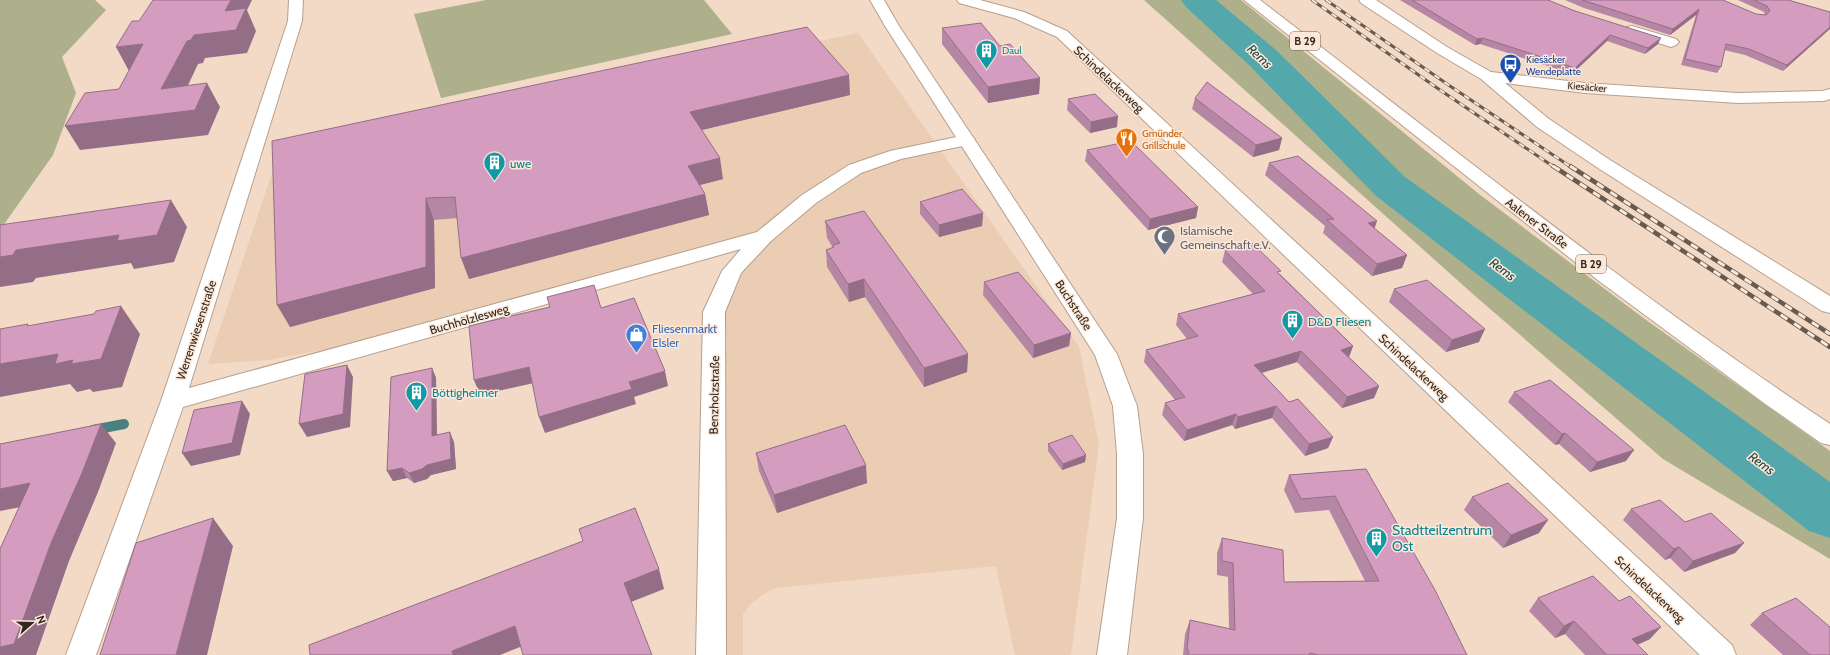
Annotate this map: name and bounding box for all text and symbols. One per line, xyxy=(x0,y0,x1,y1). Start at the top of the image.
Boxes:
road number: B 29 xyxy=(1290,32,1320,50)
building icon: Daul xyxy=(973,37,999,70)
water label: Rems xyxy=(1244,40,1276,72)
street label: Schindelackerweg xyxy=(1071,43,1148,116)
place label: Daul xyxy=(1002,44,1022,57)
bus stop icon: Kiesäcker Wendeplatte xyxy=(1498,52,1524,85)
place label: Kiesäcker Wendeplatte xyxy=(1526,53,1581,78)
street label: Kiesäcker xyxy=(1567,79,1608,95)
restaurant icon: Gmünder Grillschule xyxy=(1113,126,1139,159)
place label: Gmünder Grillschule xyxy=(1142,127,1185,152)
building icon: uwe xyxy=(482,150,508,183)
place label: uwe xyxy=(510,156,531,171)
street label: Aalener Straße xyxy=(1503,195,1571,251)
place label: Islamische Gemeinschaft e.V. xyxy=(1180,223,1271,252)
mosque icon: Islamische Gemeinschaft e.V. xyxy=(1152,224,1178,257)
water label: Rems xyxy=(1487,254,1519,284)
road number: B 29 xyxy=(1576,255,1606,273)
street label: Buchstraße xyxy=(1052,277,1096,333)
street label: Werrenwiesenstraße xyxy=(173,278,219,382)
street label: Buchhölzlesweg xyxy=(428,300,511,337)
building icon: D&D Fliesen xyxy=(1279,308,1305,341)
place label: D&D Fliesen xyxy=(1308,314,1371,329)
place label: Fliesenmarkt Elsler xyxy=(652,321,717,350)
shop icon: Fliesenmarkt Elsler xyxy=(623,322,649,355)
street label: Schindelackerweg xyxy=(1376,331,1453,404)
street label: Benzholzstraße xyxy=(706,356,722,434)
building icon: Böttigheimer xyxy=(403,379,429,412)
place label: Böttigheimer xyxy=(432,385,498,400)
water label: Rems xyxy=(1746,448,1778,478)
place label: Stadtteilzentrum Ost xyxy=(1392,521,1492,555)
building icon: Stadtteilzentrum Ost xyxy=(1364,525,1390,558)
street label: Schindelackerweg xyxy=(1612,553,1689,626)
north arrow xyxy=(12,603,52,643)
text: N xyxy=(33,614,49,626)

